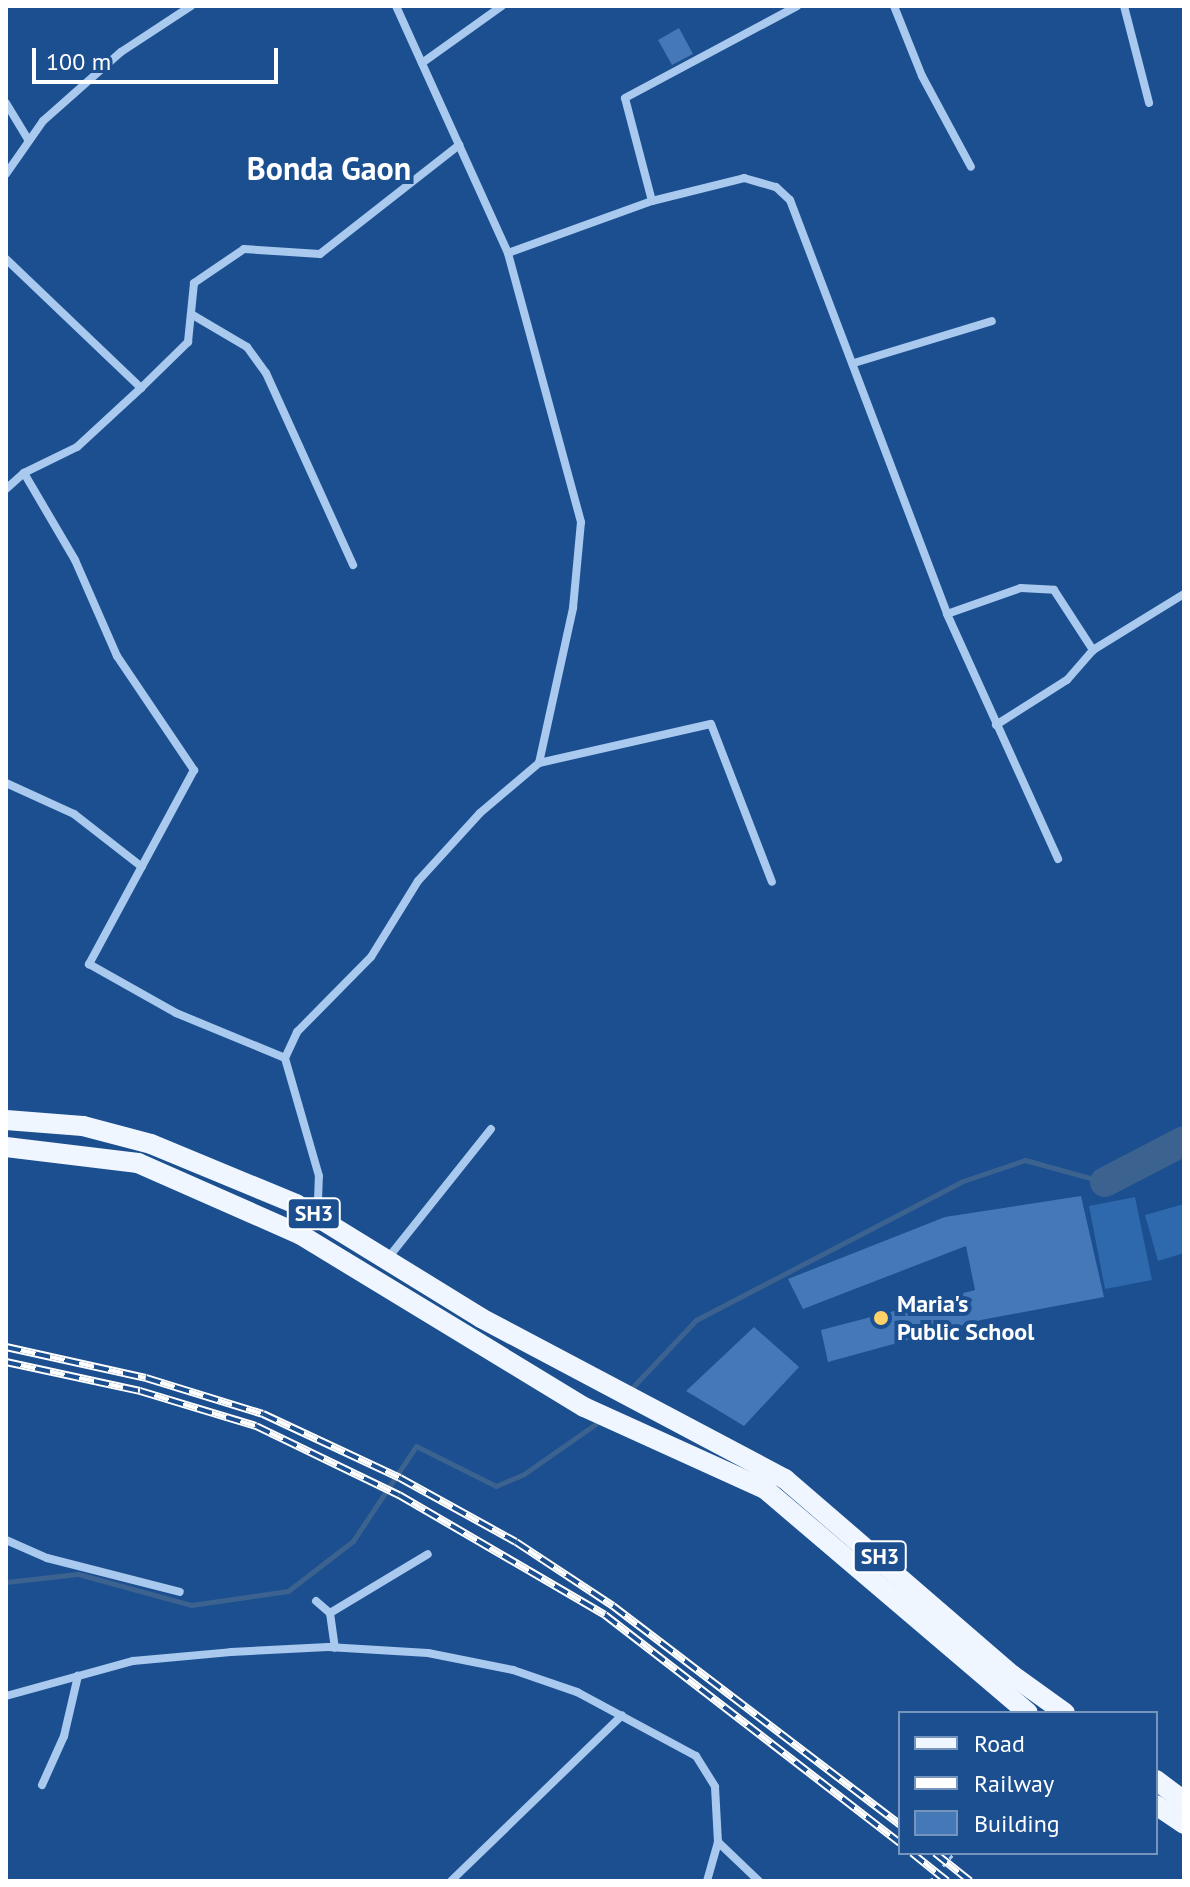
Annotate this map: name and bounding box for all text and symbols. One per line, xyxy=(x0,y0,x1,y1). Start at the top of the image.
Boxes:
scale bar xyxy=(36,32,282,82)
text: 100 m xyxy=(46,46,111,77)
district label: Bonda Gaon xyxy=(247,149,411,187)
road number: SH3 xyxy=(286,1196,342,1232)
place label: Maria's Public School xyxy=(897,1290,1035,1346)
marker: Maria's Public School xyxy=(872,1309,890,1327)
road number: SH3 xyxy=(852,1539,908,1575)
legend xyxy=(898,1711,1158,1855)
text: Road xyxy=(974,1728,1025,1759)
text: Railway xyxy=(974,1768,1054,1799)
text: Building xyxy=(974,1808,1060,1839)

